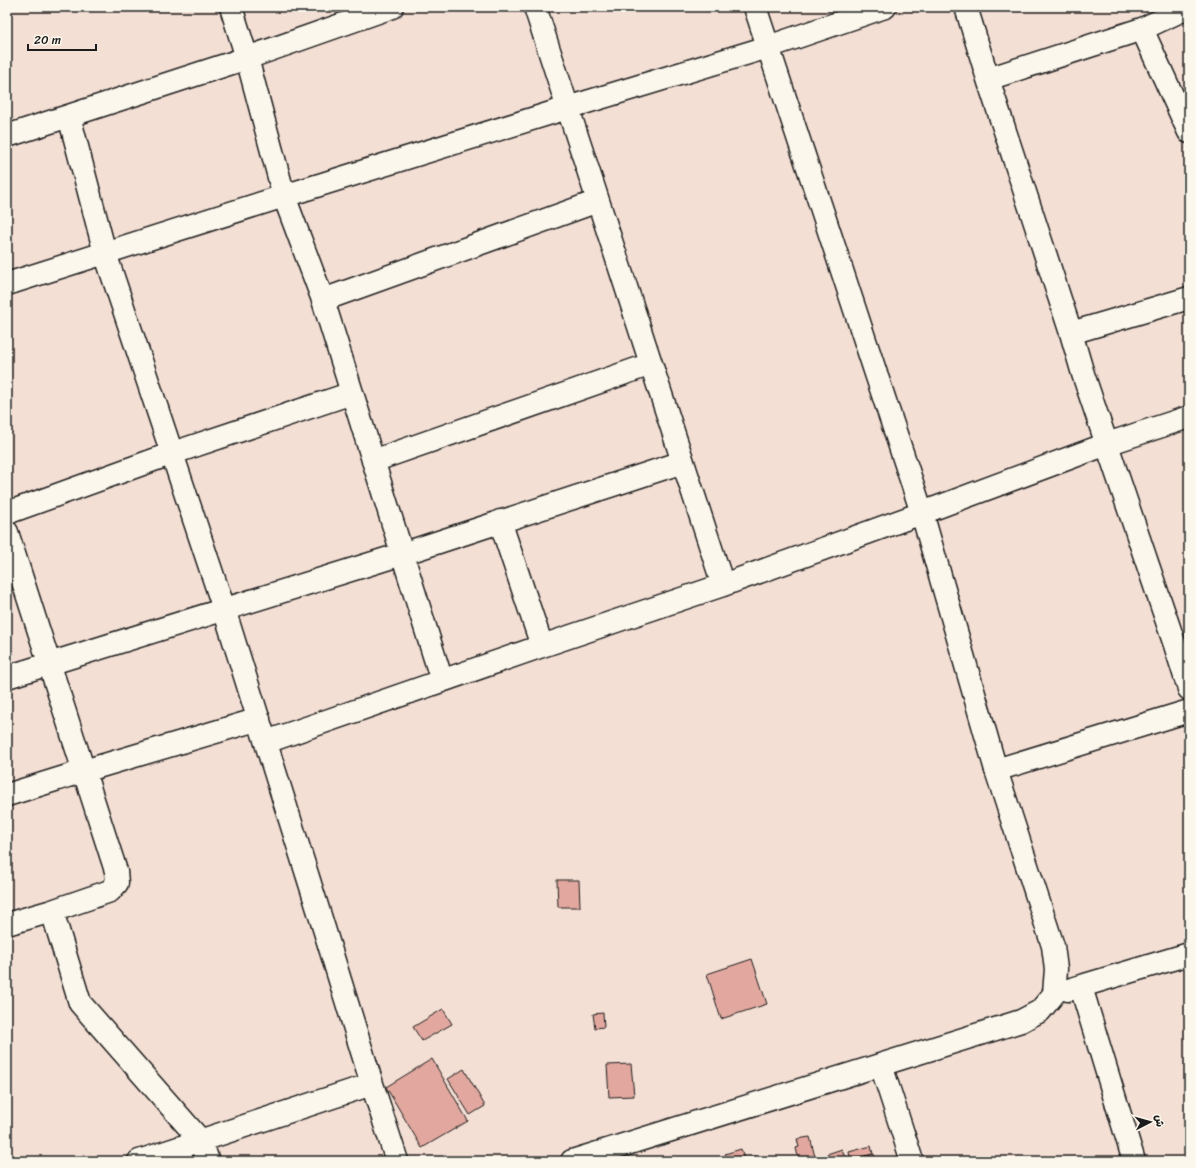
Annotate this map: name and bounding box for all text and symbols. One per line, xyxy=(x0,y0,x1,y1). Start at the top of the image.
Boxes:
scale bar xyxy=(28,26,96,52)
text: 20 m xyxy=(34,29,61,51)
north arrow xyxy=(1130,1102,1170,1142)
text: ش xyxy=(1149,1114,1170,1128)

